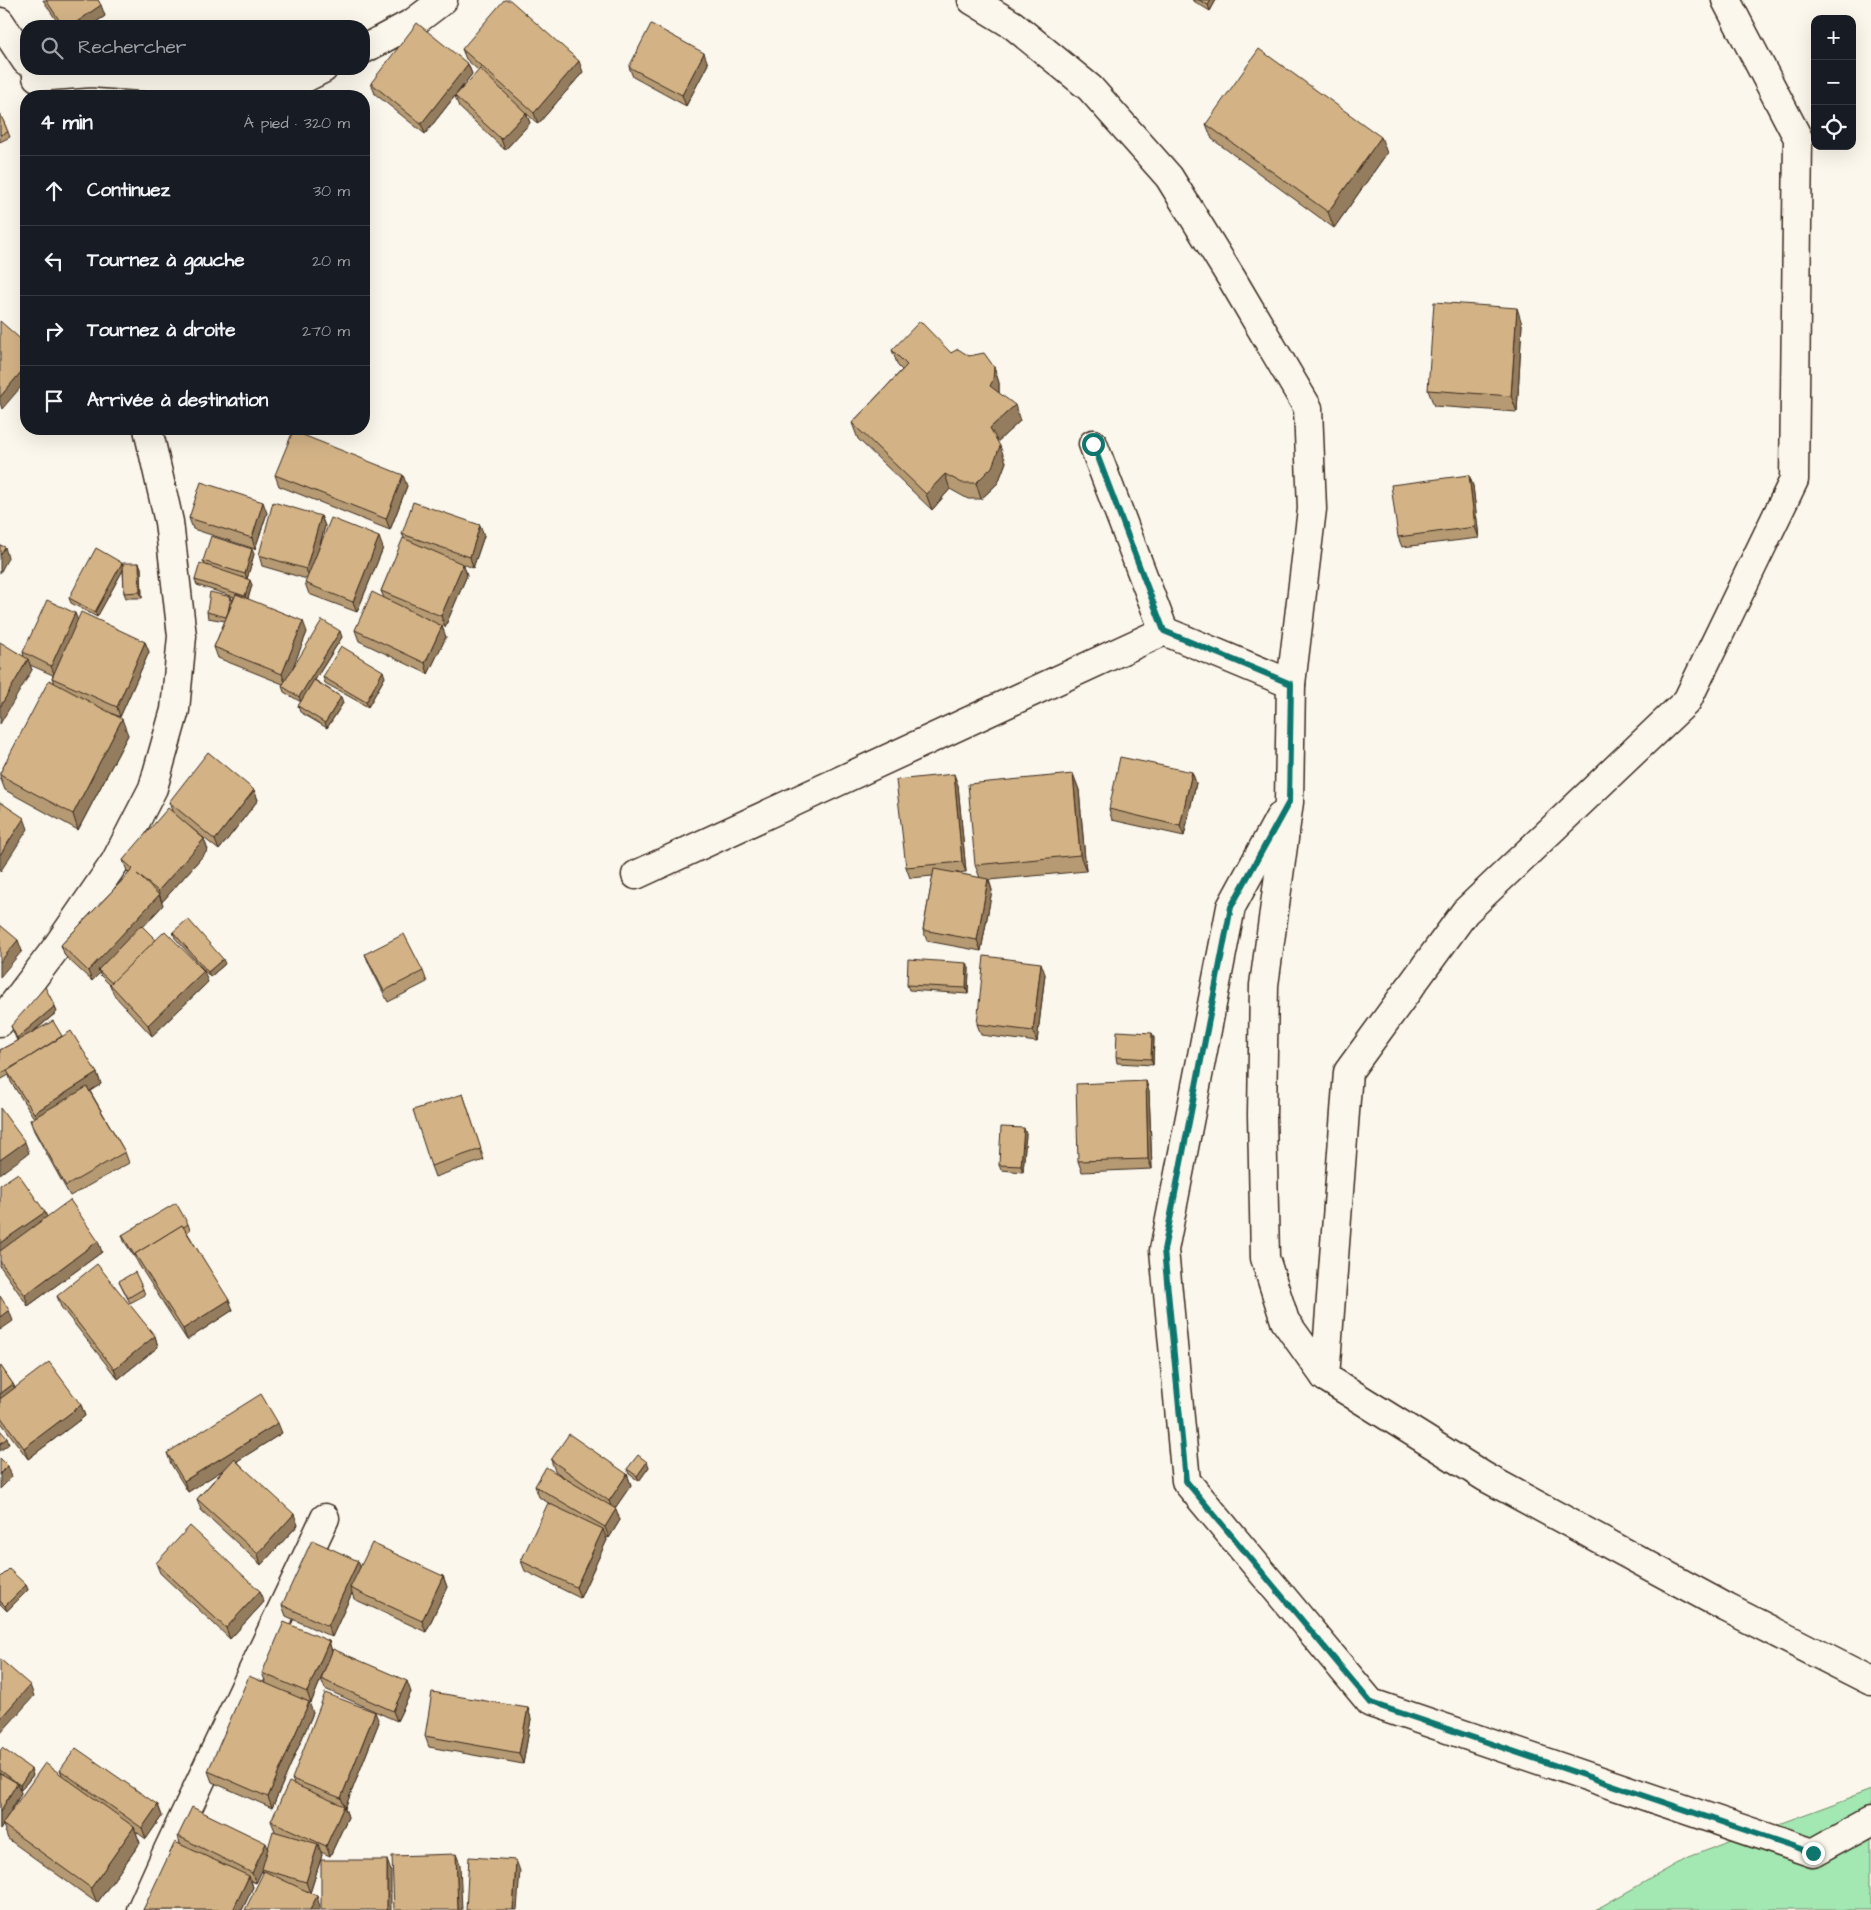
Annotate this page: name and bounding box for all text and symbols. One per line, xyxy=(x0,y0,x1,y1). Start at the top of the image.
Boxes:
map controls xyxy=(1811,15,1856,150)
button: + xyxy=(1811,15,1856,60)
search box xyxy=(20,20,370,75)
icon: search xyxy=(38,34,66,62)
text: Rechercher xyxy=(78,34,186,61)
button: − xyxy=(1811,60,1856,105)
button: locate xyxy=(1811,105,1856,150)
text: 4 min xyxy=(40,108,93,137)
text: À pied · 320 m xyxy=(244,112,350,134)
icon: ahead xyxy=(40,177,68,205)
text: Continuez xyxy=(87,177,170,204)
text: 30 m xyxy=(313,180,350,202)
icon: left xyxy=(40,247,68,275)
text: Tournez à gauche xyxy=(87,247,245,274)
text: 20 m xyxy=(312,250,350,272)
icon: right xyxy=(40,317,68,345)
text: Tournez à droite xyxy=(87,317,235,344)
text: 270 m xyxy=(302,320,350,342)
icon: arrive xyxy=(40,387,68,415)
text: Arrivée à destination xyxy=(87,387,268,414)
route start xyxy=(1082,433,1105,456)
route end xyxy=(1802,1842,1825,1865)

